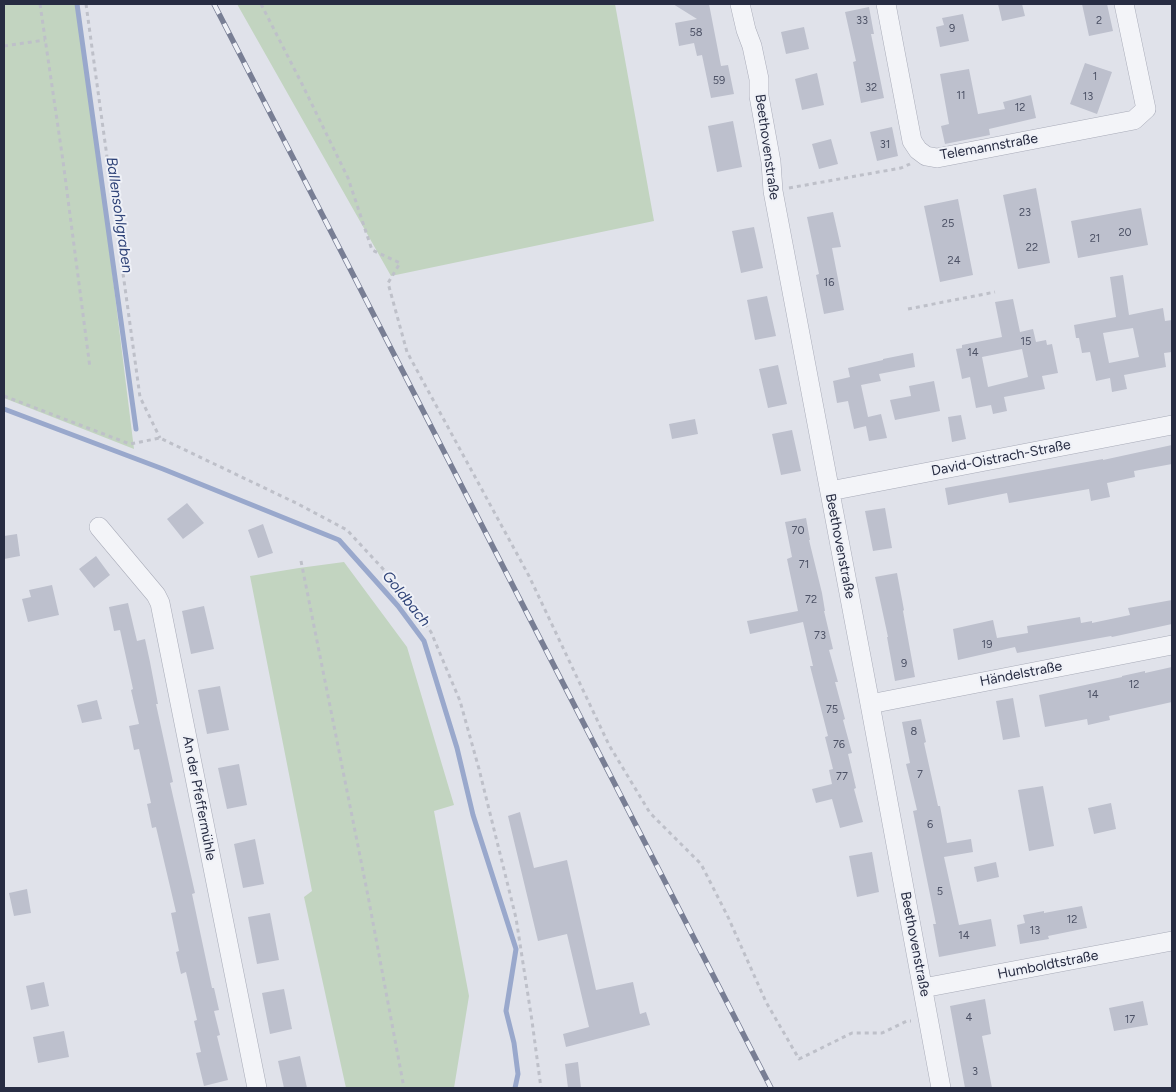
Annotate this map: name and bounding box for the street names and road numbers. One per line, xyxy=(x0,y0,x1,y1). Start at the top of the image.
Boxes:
street label: Beethovenstraße xyxy=(751,93,783,201)
street label: Telemannstraße xyxy=(939,130,1039,164)
street label: David-Oistrach-Straße xyxy=(930,436,1072,480)
street label: Beethovenstraße xyxy=(822,492,858,600)
street label: Händelstraße xyxy=(978,658,1064,690)
street label: An der Pfeffermühle xyxy=(179,734,219,862)
street label: Beethovenstraße xyxy=(897,890,933,998)
street label: Humboldtstraße xyxy=(996,947,1100,983)

